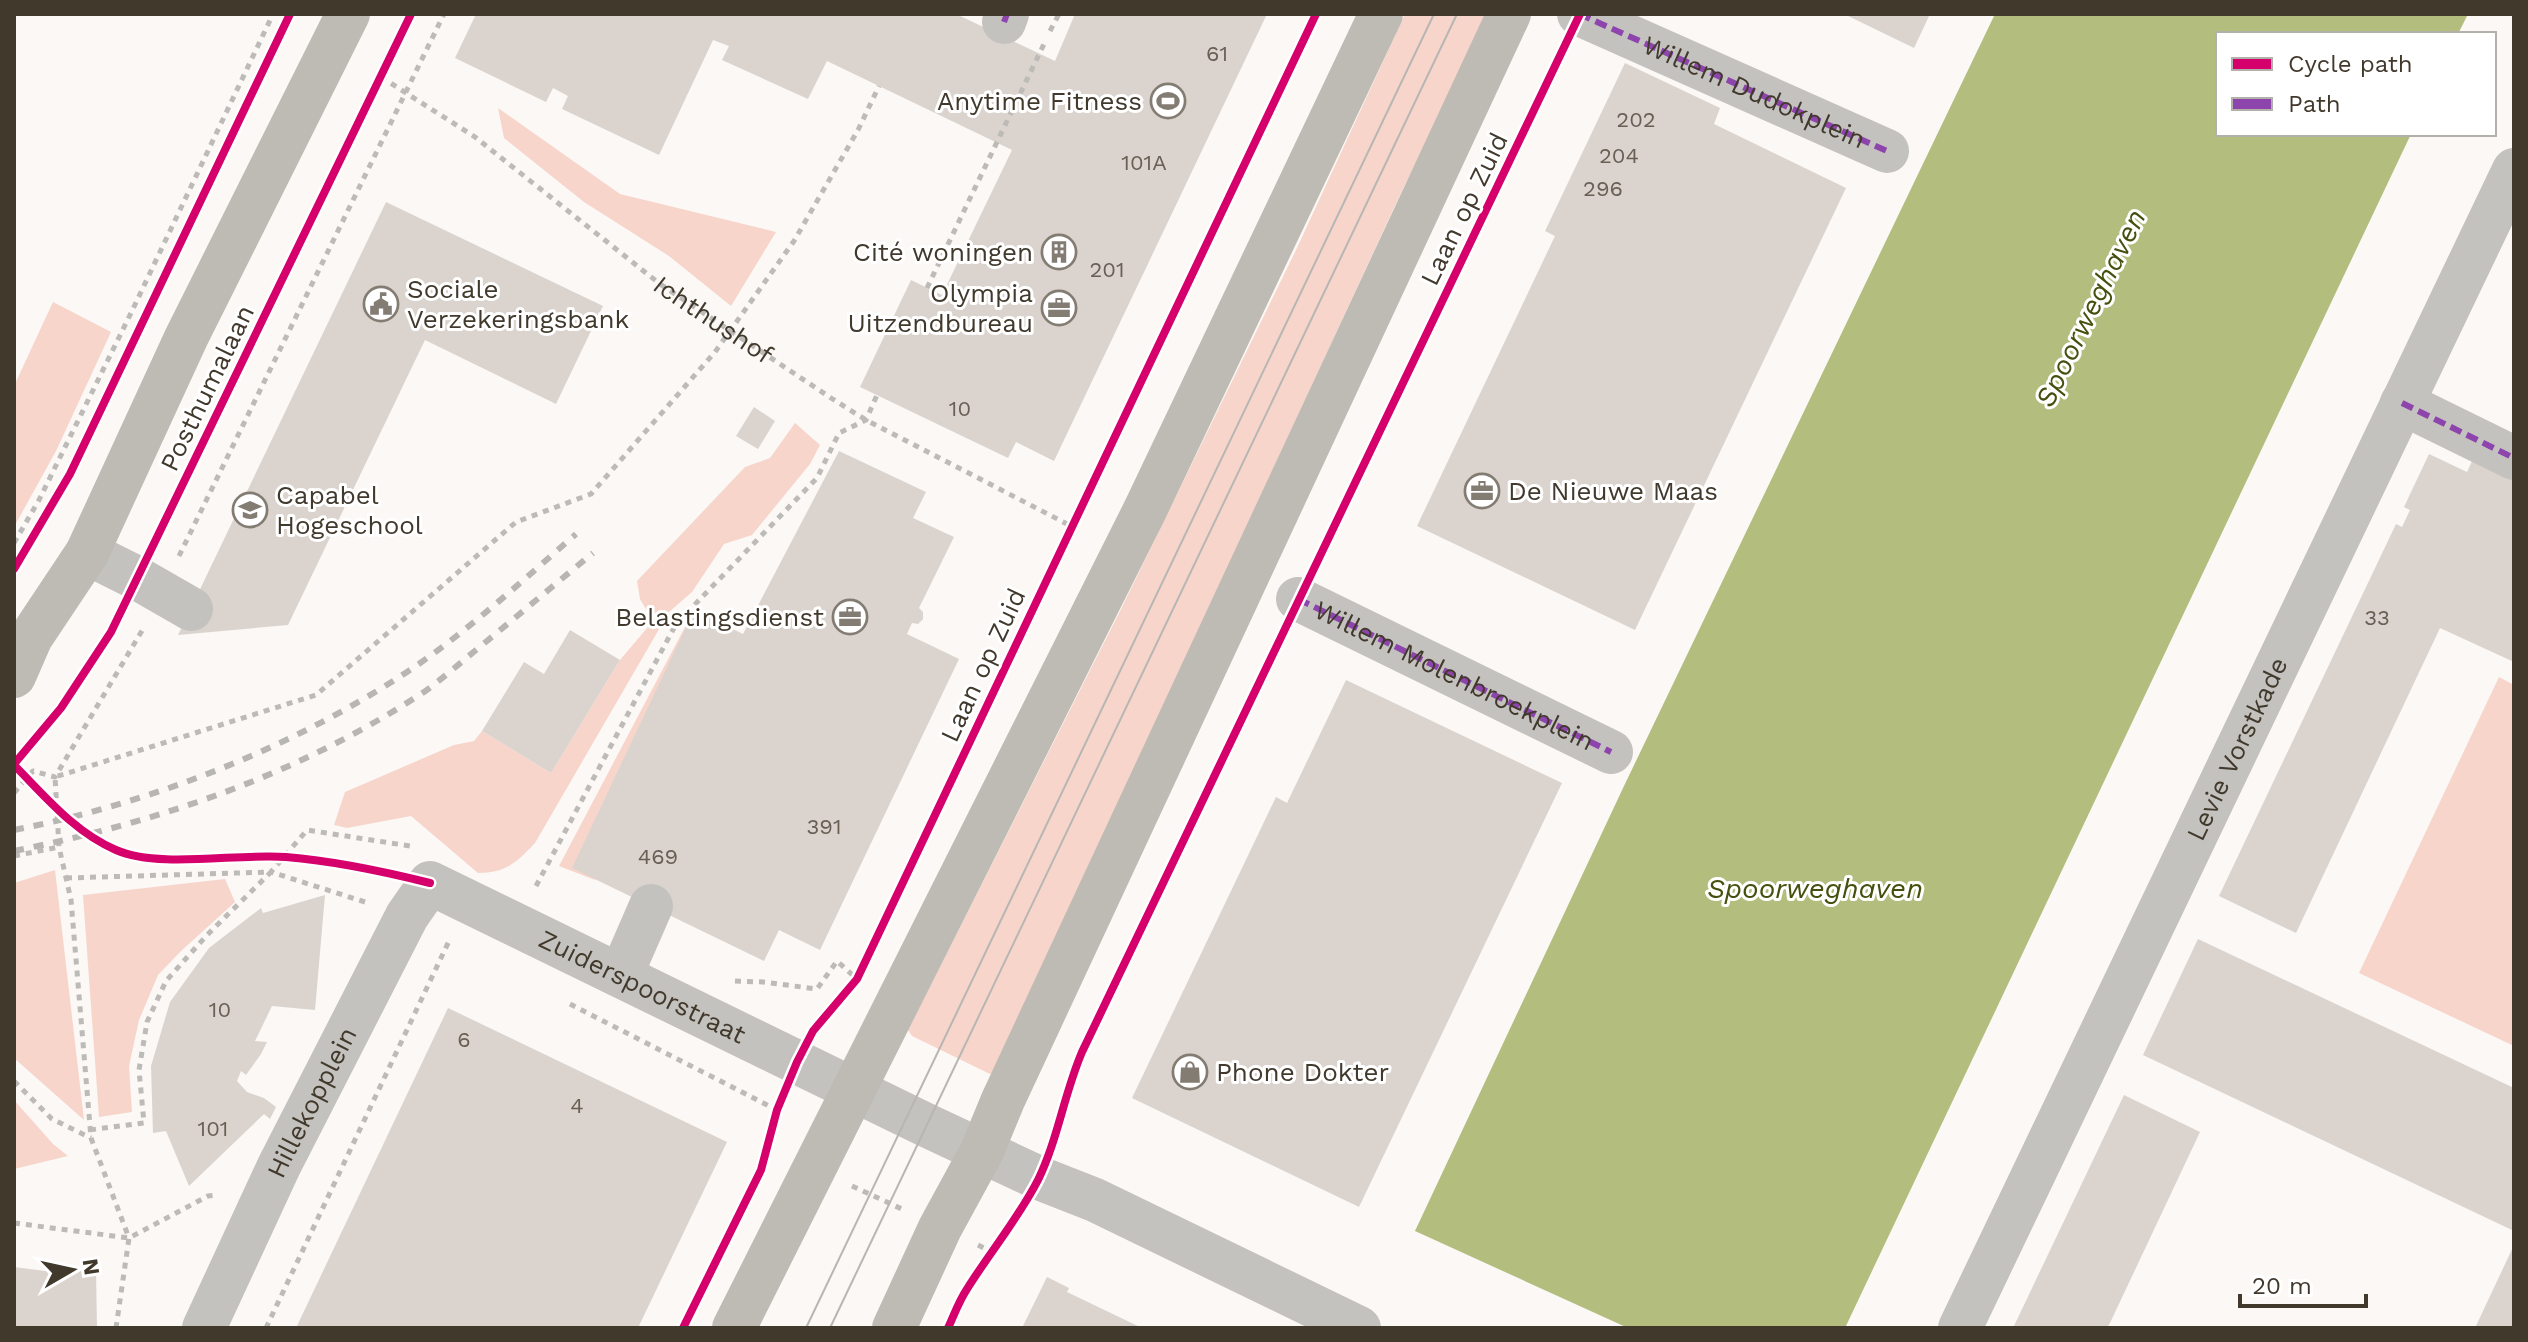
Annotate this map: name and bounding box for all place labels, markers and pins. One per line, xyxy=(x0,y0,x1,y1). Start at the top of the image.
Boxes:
sports icon: Anytime Fitness xyxy=(1149,82,1187,120)
place label: Anytime Fitness xyxy=(937,86,1142,116)
building icon: Cité woningen xyxy=(1040,233,1078,271)
place label: Cité woningen xyxy=(853,237,1033,267)
place label: Sociale Verzekeringsbank xyxy=(407,274,629,334)
place label: Olympia Uitzendbureau xyxy=(848,278,1033,338)
public building icon: Sociale Verzekeringsbank xyxy=(362,285,400,323)
office icon: Olympia Uitzendbureau xyxy=(1040,289,1078,327)
office icon: De Nieuwe Maas xyxy=(1463,472,1501,510)
place label: De Nieuwe Maas xyxy=(1508,476,1718,506)
place label: Capabel Hogeschool xyxy=(276,480,423,540)
school or university icon: Capabel Hogeschool xyxy=(231,491,269,529)
office icon: Belastingsdienst xyxy=(831,598,869,636)
place label: Belastingsdienst xyxy=(615,602,824,632)
shop icon: Phone Dokter xyxy=(1171,1053,1209,1091)
place label: Phone Dokter xyxy=(1216,1057,1389,1087)

